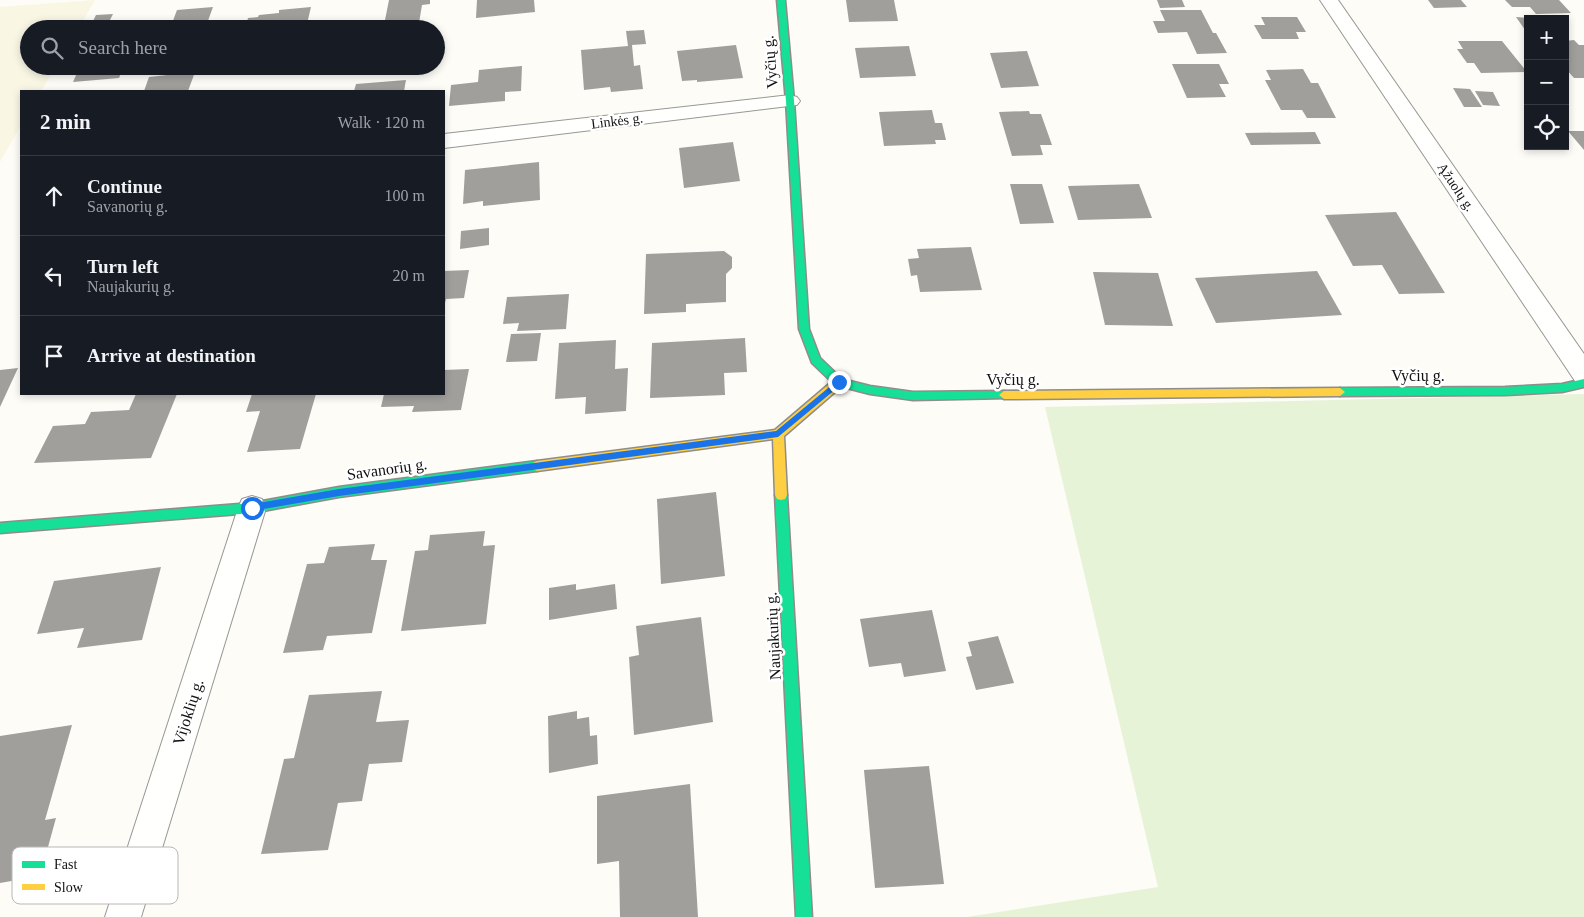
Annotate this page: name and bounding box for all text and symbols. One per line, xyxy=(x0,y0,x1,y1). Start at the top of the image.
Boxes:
map controls xyxy=(1524,15,1569,150)
button: + xyxy=(1524,15,1569,60)
search box xyxy=(20,20,445,75)
icon: search xyxy=(38,34,66,62)
street label: Vyčių g. xyxy=(759,35,782,89)
text: Search here xyxy=(78,37,167,58)
button: − xyxy=(1524,60,1569,105)
button: locate xyxy=(1524,105,1569,150)
text: 2 min xyxy=(40,110,91,134)
street label: Linkės g. xyxy=(590,110,644,132)
text: Walk · 120 m xyxy=(338,114,425,131)
street label: Ąžuolų g. xyxy=(1434,160,1478,214)
text: Continue xyxy=(87,176,162,197)
icon: ahead xyxy=(40,182,68,210)
text: 100 m xyxy=(385,187,425,204)
text: Savanorių g. xyxy=(87,198,168,215)
text: Turn left xyxy=(87,256,159,277)
icon: left xyxy=(40,262,68,290)
text: 20 m xyxy=(393,267,425,284)
text: Naujakurių g. xyxy=(87,278,175,295)
icon: arrive xyxy=(40,342,68,370)
text: Arrive at destination xyxy=(87,345,256,366)
street label: Vyčių g. xyxy=(1391,367,1445,385)
route end xyxy=(828,371,851,394)
street label: Vyčių g. xyxy=(986,371,1040,389)
street label: Savanorių g. xyxy=(346,455,428,484)
route start xyxy=(241,497,264,520)
street label: Naujakurių g. xyxy=(762,592,785,680)
street label: Vijoklių g. xyxy=(169,677,208,747)
legend xyxy=(12,847,178,904)
text: Fast xyxy=(54,857,77,872)
text: Slow xyxy=(54,880,84,895)

